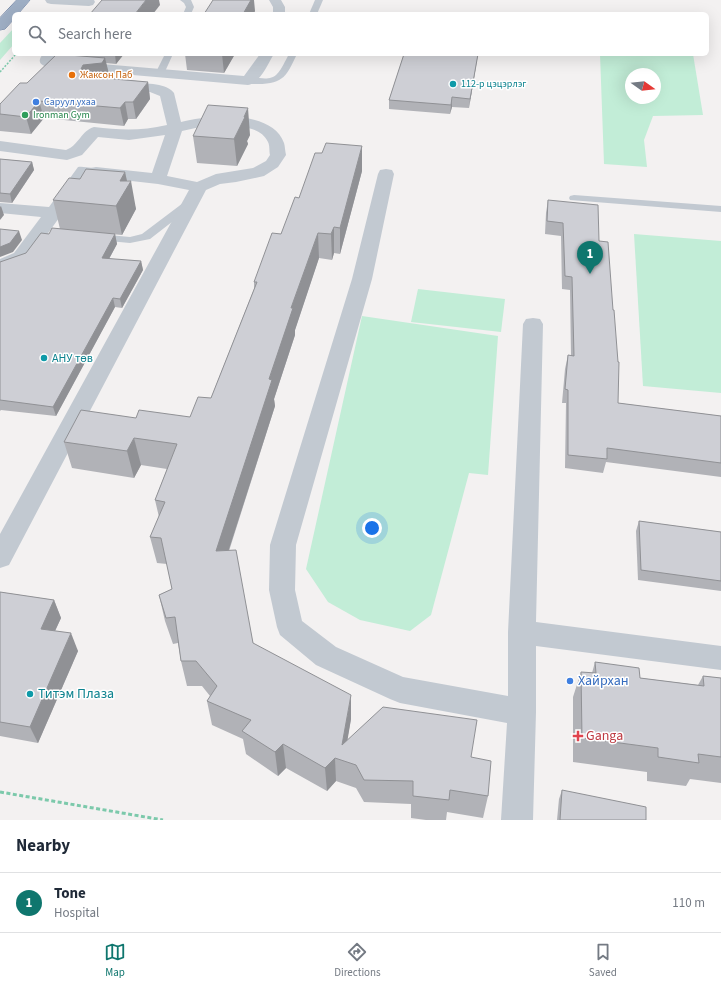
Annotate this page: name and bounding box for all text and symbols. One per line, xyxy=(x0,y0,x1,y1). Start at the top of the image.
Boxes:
search box xyxy=(12,12,709,56)
icon: search xyxy=(26,23,48,45)
text: Search here xyxy=(58,24,132,45)
place label: Жаксон Паб xyxy=(80,68,132,82)
north arrow xyxy=(625,68,661,104)
marker: Жаксон Паб xyxy=(67,70,77,80)
place label: 112-р цэцэрлэг xyxy=(461,77,526,91)
marker: 112-р цэцэрлэг xyxy=(448,79,458,89)
place label: Саруул ухаа xyxy=(44,95,96,109)
marker: Саруул ухаа xyxy=(31,97,41,107)
place label: Ironman Gym xyxy=(33,108,90,122)
marker: Ironman Gym xyxy=(20,110,30,120)
pin: 1 xyxy=(577,241,603,274)
place label: АНУ төв xyxy=(52,350,93,367)
marker: АНУ төв xyxy=(39,353,49,363)
your location xyxy=(362,518,382,538)
place label: Хайрхан xyxy=(578,671,629,691)
marker: Хайрхан xyxy=(565,676,575,686)
place label: Титэм Плаза xyxy=(38,684,114,704)
marker: Титэм Плаза xyxy=(25,689,35,699)
place label: Ganga xyxy=(586,726,623,746)
marker: Ganga xyxy=(573,731,583,741)
text: Nearby xyxy=(16,834,70,858)
text: Tone xyxy=(54,883,86,904)
text: 1 xyxy=(26,894,32,912)
text: 110 m xyxy=(672,894,705,912)
text: Hospital xyxy=(54,904,99,922)
tab: Map xyxy=(104,941,126,980)
tab: Directions xyxy=(334,941,381,980)
tab: Saved xyxy=(589,941,617,980)

